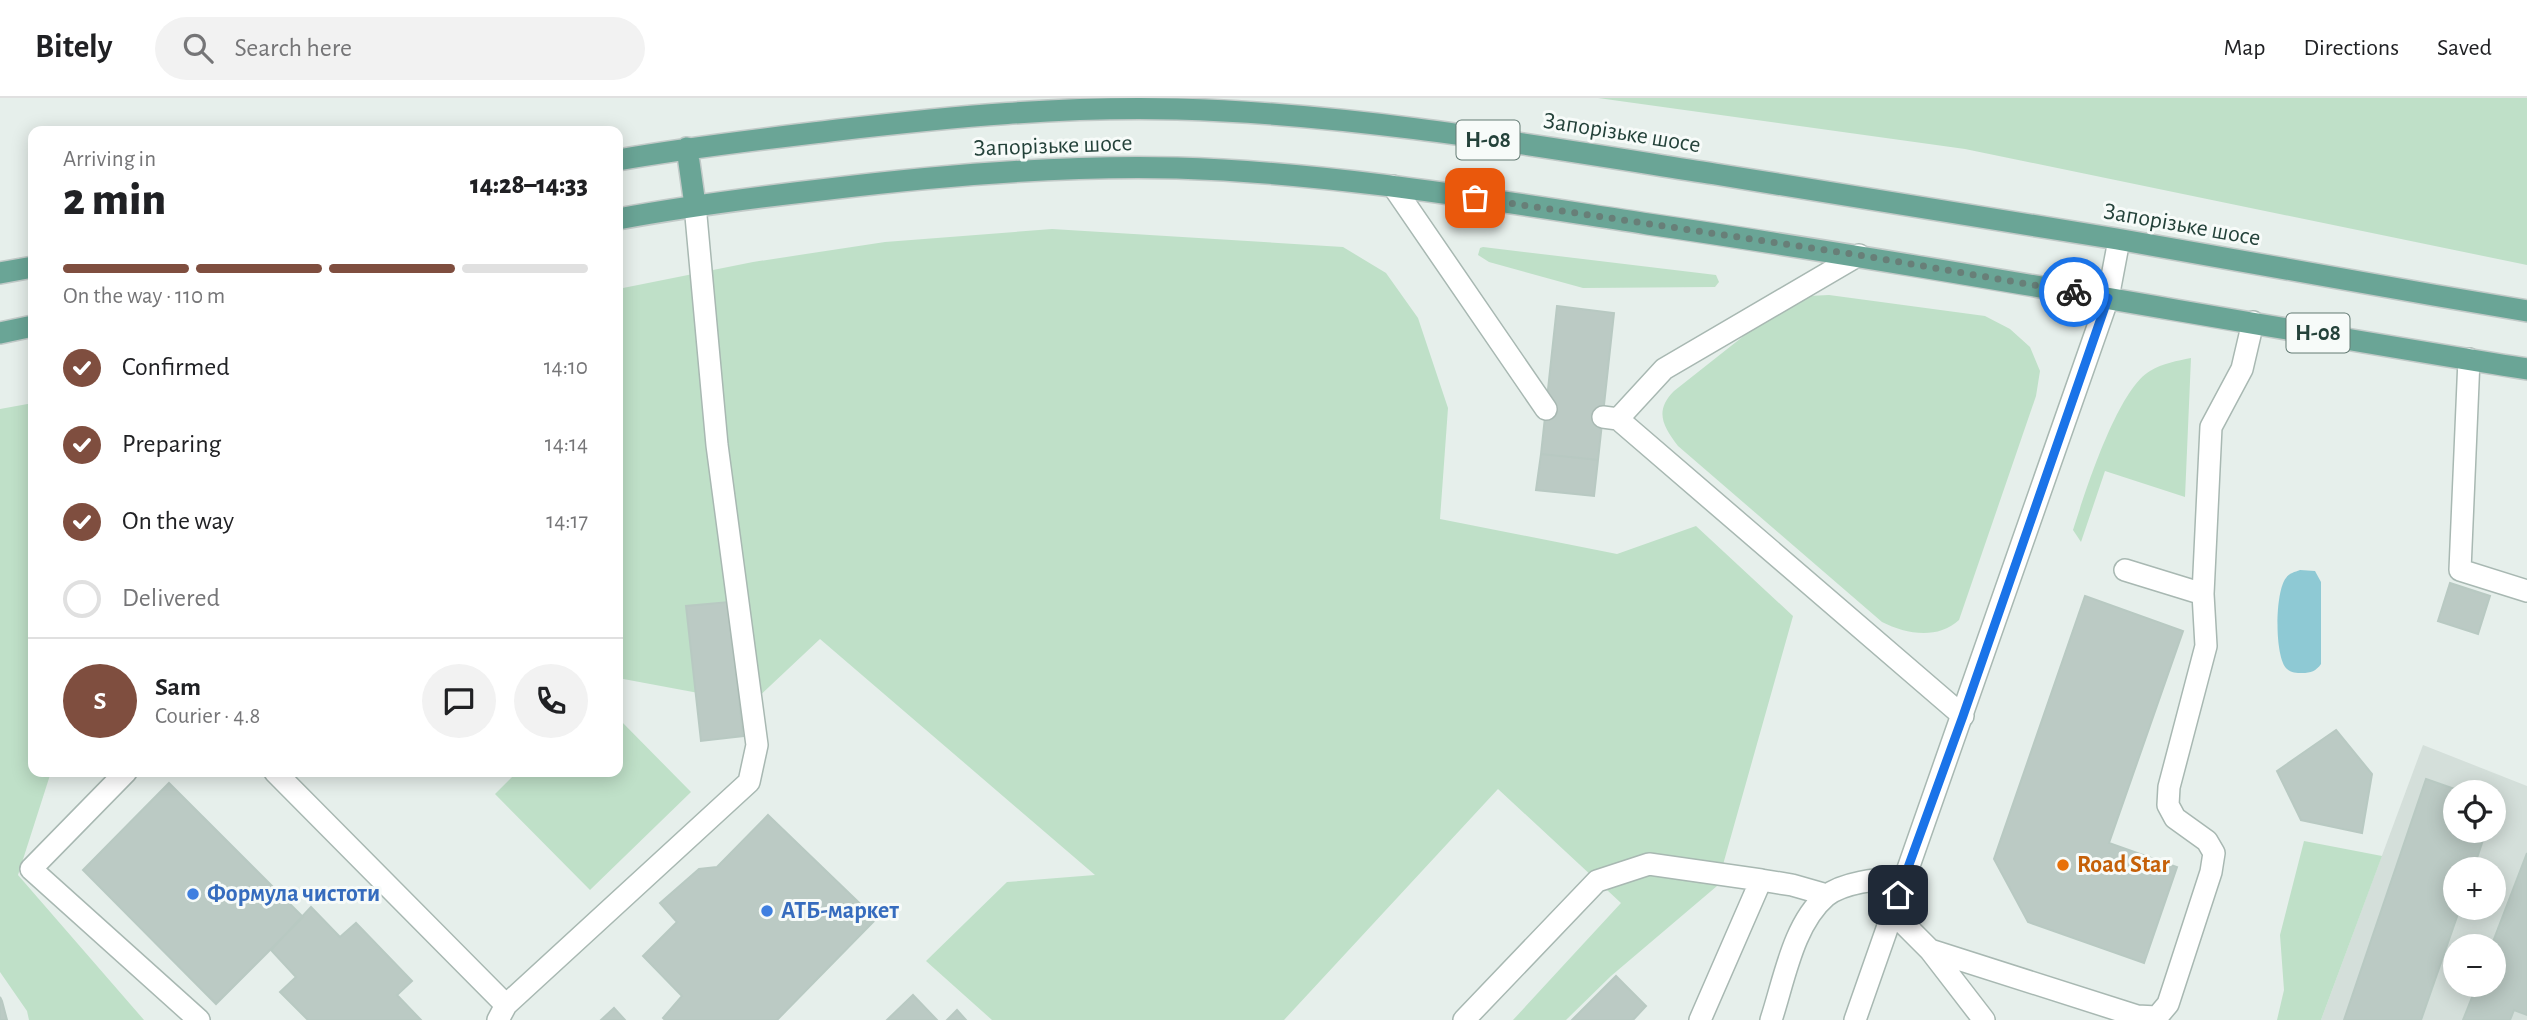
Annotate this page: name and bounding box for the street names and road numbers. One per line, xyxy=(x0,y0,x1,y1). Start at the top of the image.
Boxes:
street label: Запорізьке шосе xyxy=(1542,109,1702,157)
road number: Н-08 xyxy=(1456,120,1520,159)
street label: Запорізьке шосе xyxy=(973,131,1133,161)
street label: Запорізьке шосе xyxy=(2102,199,2262,251)
road number: Н-08 xyxy=(2286,314,2350,352)

